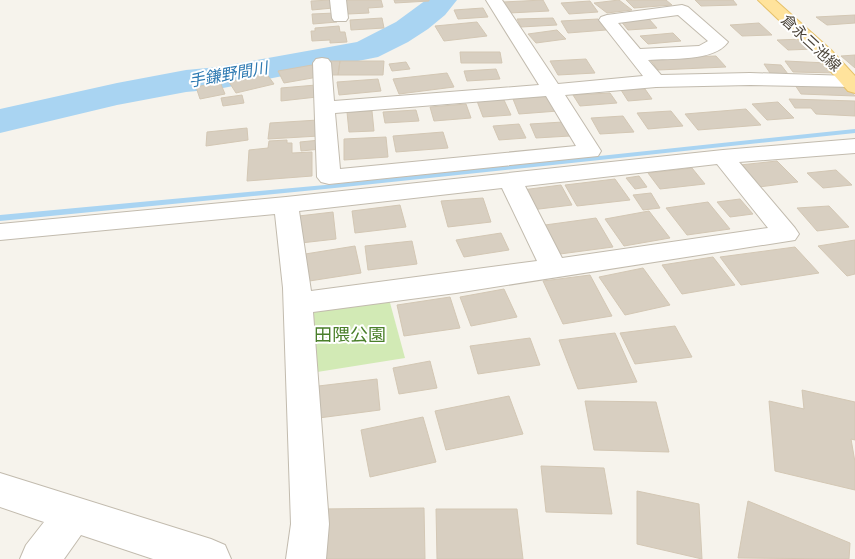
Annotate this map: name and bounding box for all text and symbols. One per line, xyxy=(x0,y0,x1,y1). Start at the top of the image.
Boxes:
street label: 倉永三池線 xyxy=(777,10,845,75)
water label: 手鎌野間川 xyxy=(187,57,271,91)
park label: 田隈公園 xyxy=(314,323,386,346)

